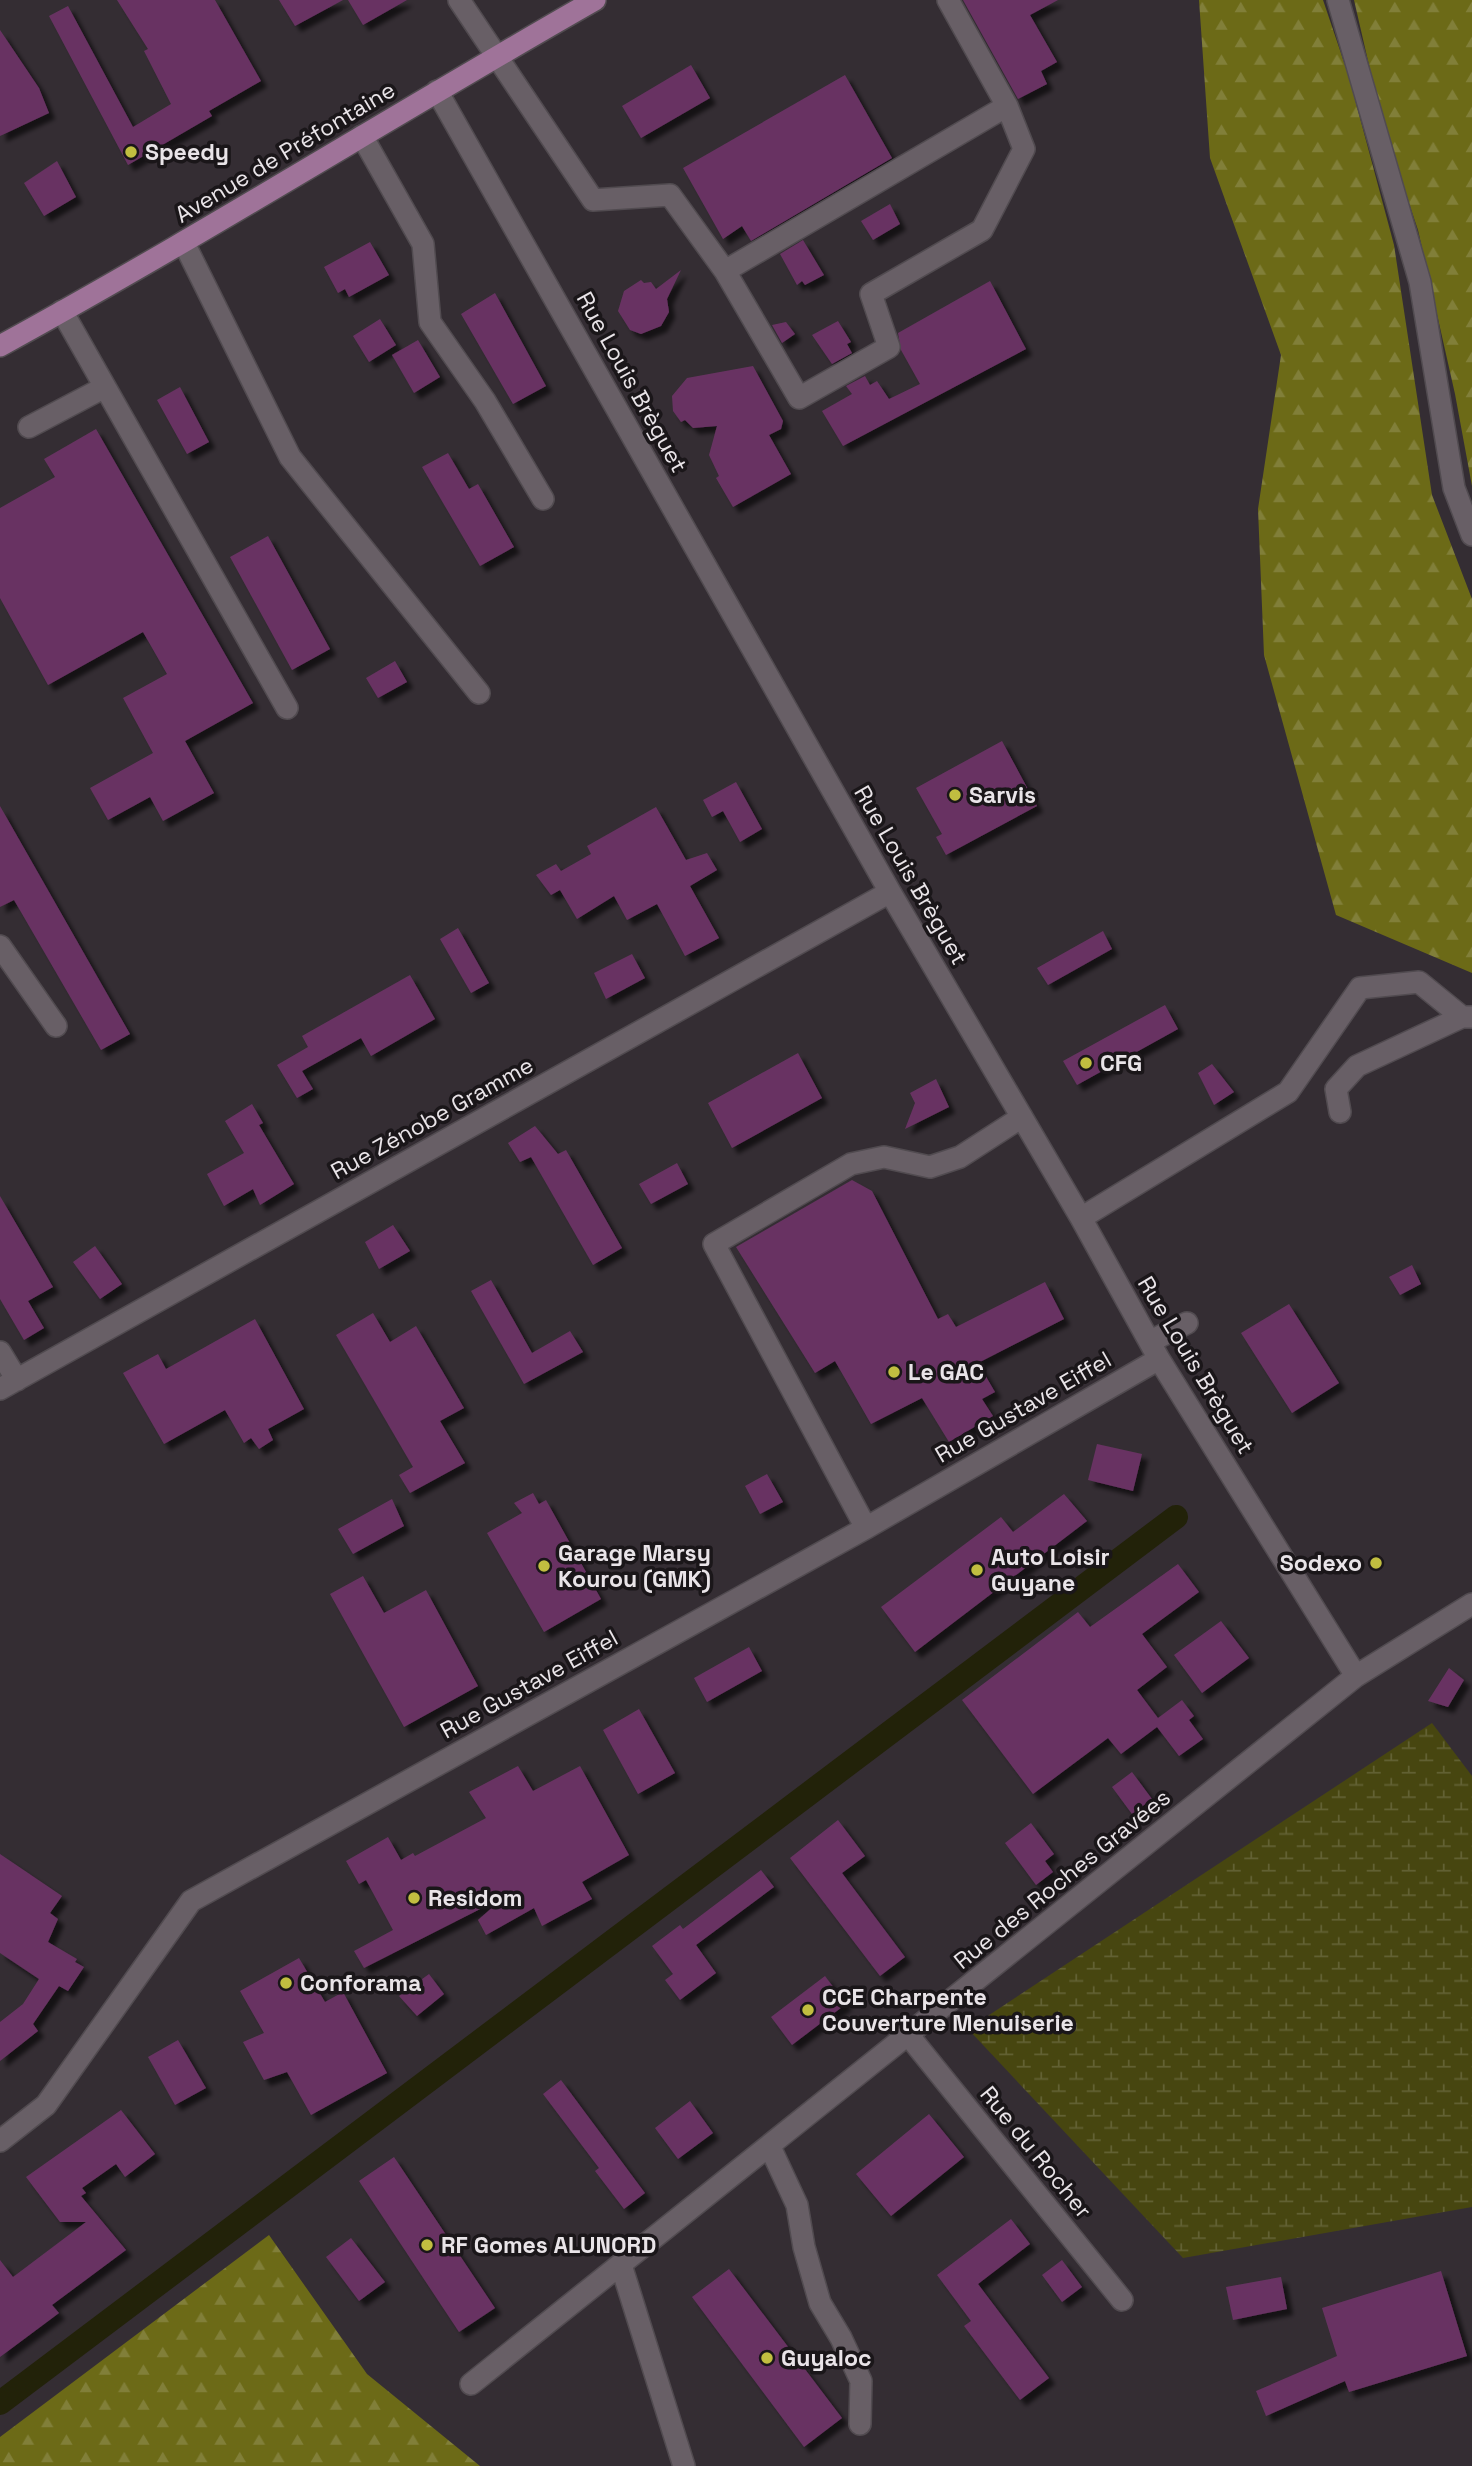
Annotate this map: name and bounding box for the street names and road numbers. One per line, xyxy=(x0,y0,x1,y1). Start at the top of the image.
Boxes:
street label: Avenue de Préfontaine xyxy=(170,74,400,230)
street label: Rue Louis Brèguet xyxy=(570,286,694,478)
street label: Rue Louis Brèguet xyxy=(847,780,975,970)
street label: Rue Zénobe Gramme xyxy=(325,1050,539,1186)
street label: Rue Louis Brèguet xyxy=(1131,1271,1261,1459)
street label: Rue Gustave Eiffel xyxy=(929,1344,1117,1470)
street label: Rue Gustave Eiffel xyxy=(435,1623,623,1745)
street label: Rue des Roches Gravées xyxy=(948,1782,1176,1976)
street label: Rue du Rocher xyxy=(973,2080,1099,2224)

